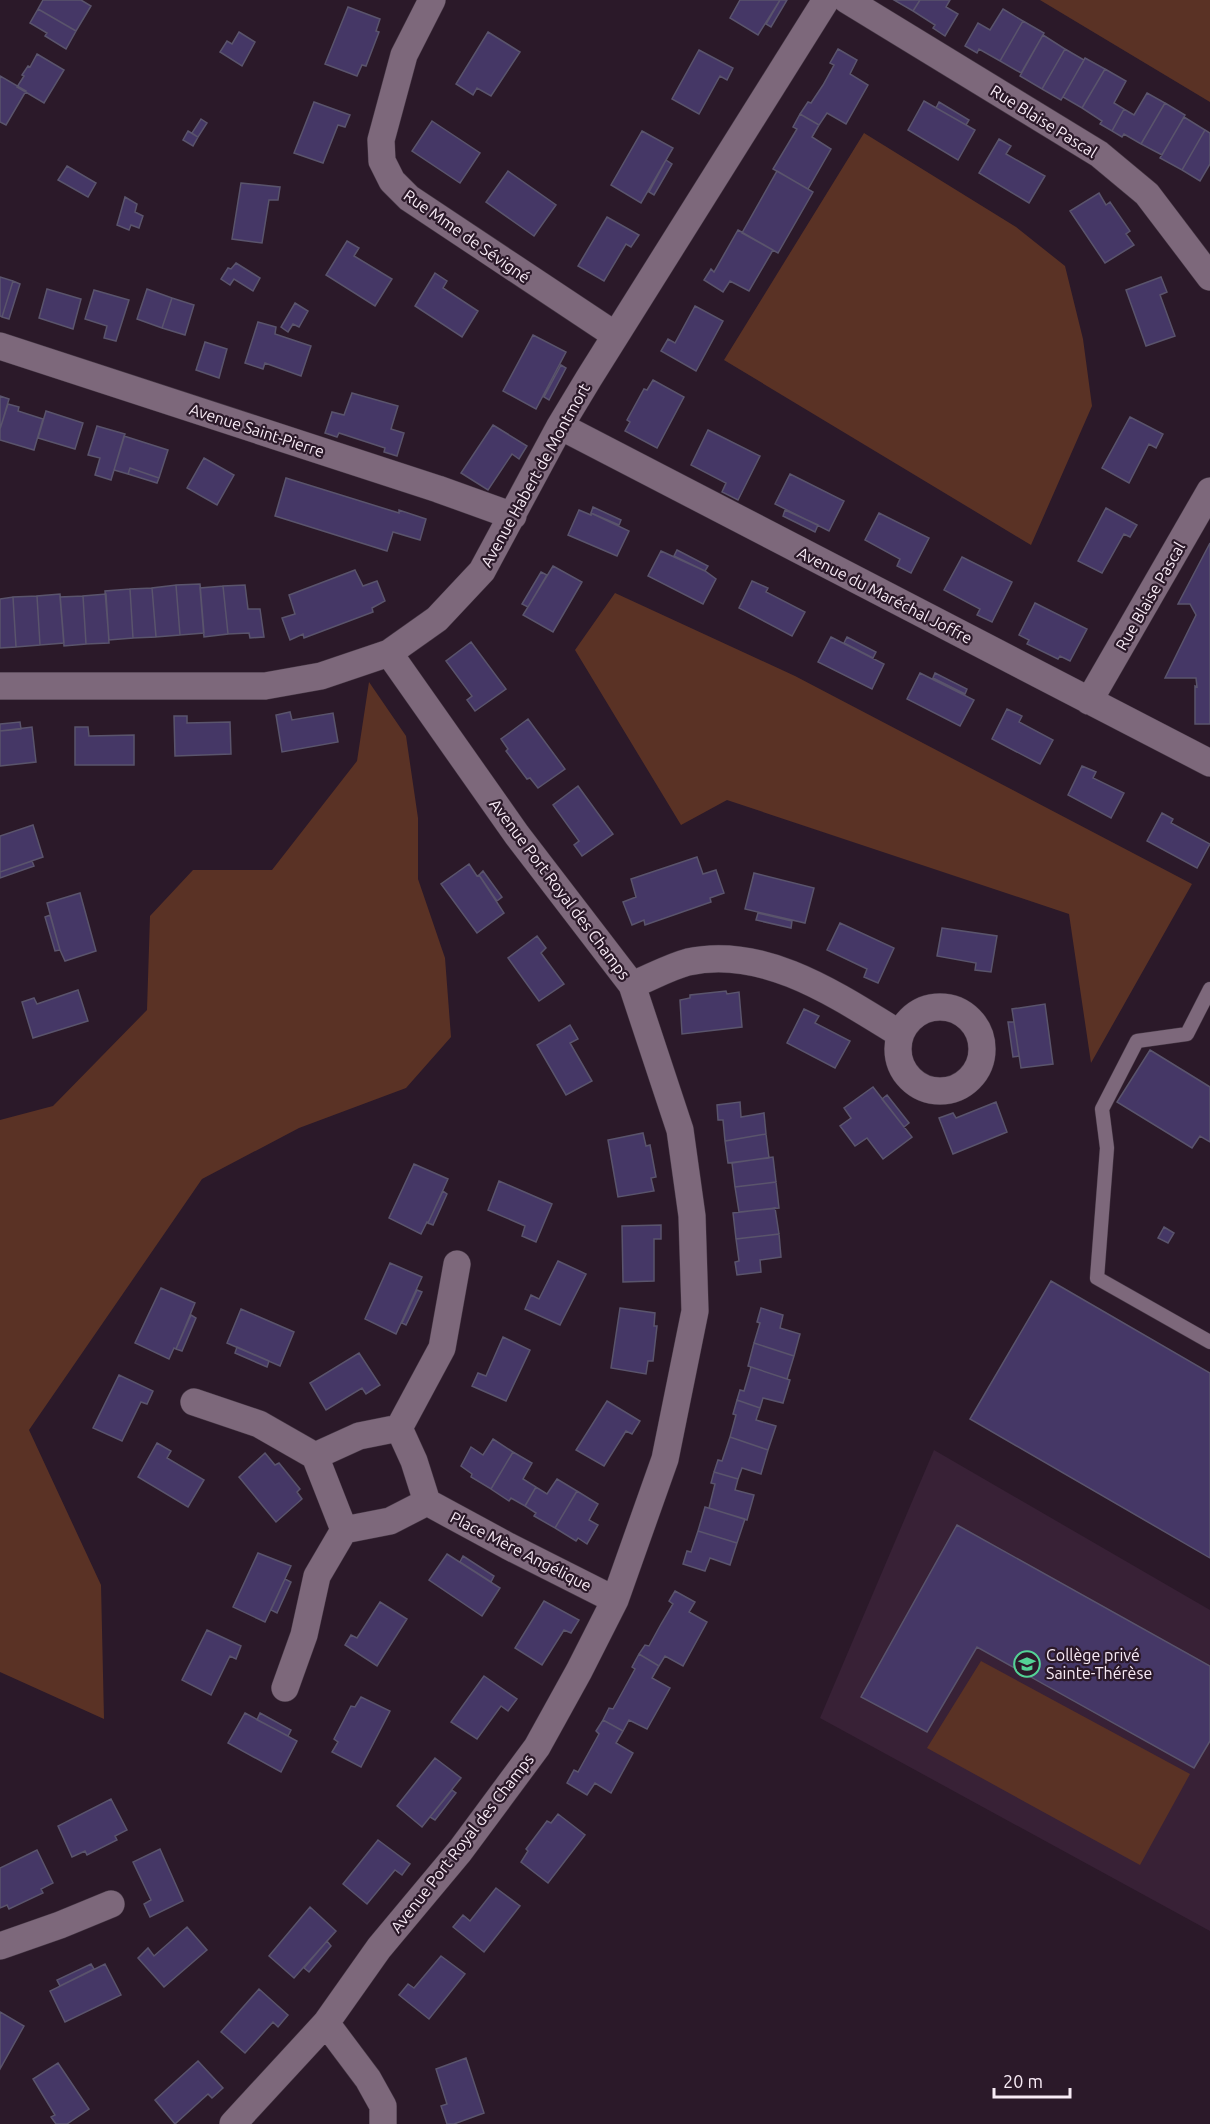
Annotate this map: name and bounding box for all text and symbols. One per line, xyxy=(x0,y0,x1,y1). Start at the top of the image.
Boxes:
street label: Rue Blaise Pascal xyxy=(988,81,1100,161)
street label: Rue Mme de Sévigné xyxy=(401,186,533,286)
street label: Avenue Habert de Montmort xyxy=(477,379,593,570)
street label: Avenue Saint-Pierre xyxy=(187,400,327,460)
street label: Rue Blaise Pascal xyxy=(1112,539,1188,653)
street label: Avenue du Maréchal Joffre xyxy=(795,543,975,647)
street label: Avenue Port Royal des Champs xyxy=(486,795,634,983)
street label: Place Mère Angélique xyxy=(447,1508,595,1594)
place label: Collège privé Sainte-Thérèse xyxy=(1046,1646,1152,1682)
school or university icon: Collège privé Sainte-Thérèse xyxy=(1012,1649,1042,1679)
street label: Avenue Port Royal des Champs xyxy=(387,1750,537,1936)
scale bar xyxy=(994,2061,1070,2099)
text: 20 m xyxy=(1003,2071,1043,2091)

